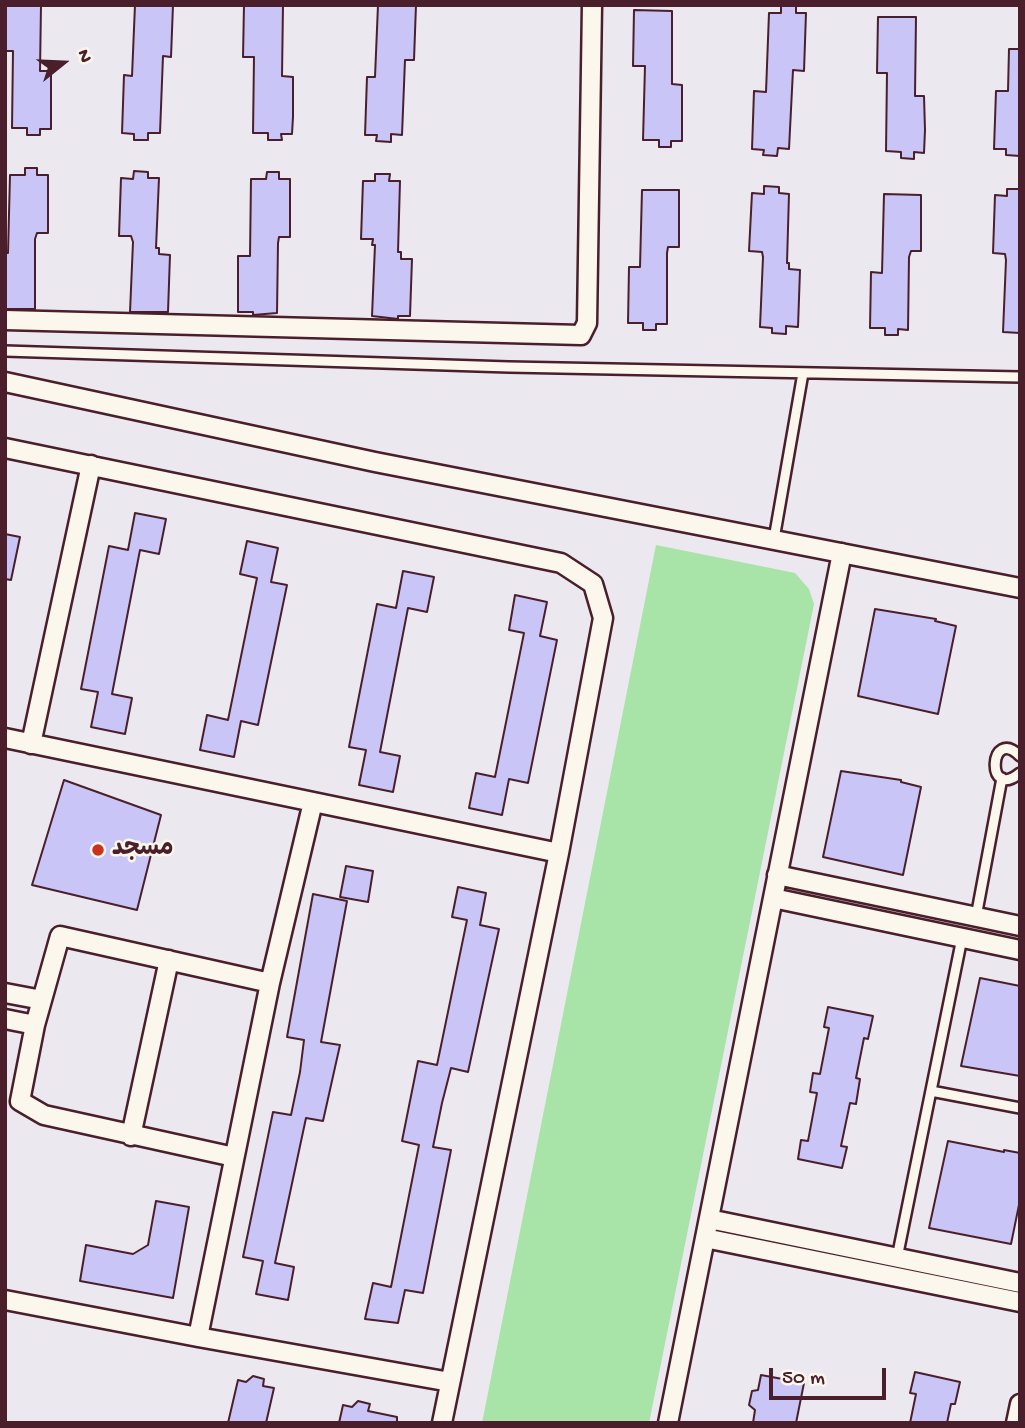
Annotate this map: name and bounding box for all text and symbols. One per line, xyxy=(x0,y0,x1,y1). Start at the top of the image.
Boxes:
north arrow xyxy=(28,28,98,98)
text: N xyxy=(71,47,96,66)
place label: مسجد xyxy=(112,836,174,864)
marker: مسجد xyxy=(90,842,106,858)
scale bar xyxy=(773,1354,890,1398)
text: 50 m xyxy=(782,1367,825,1392)

